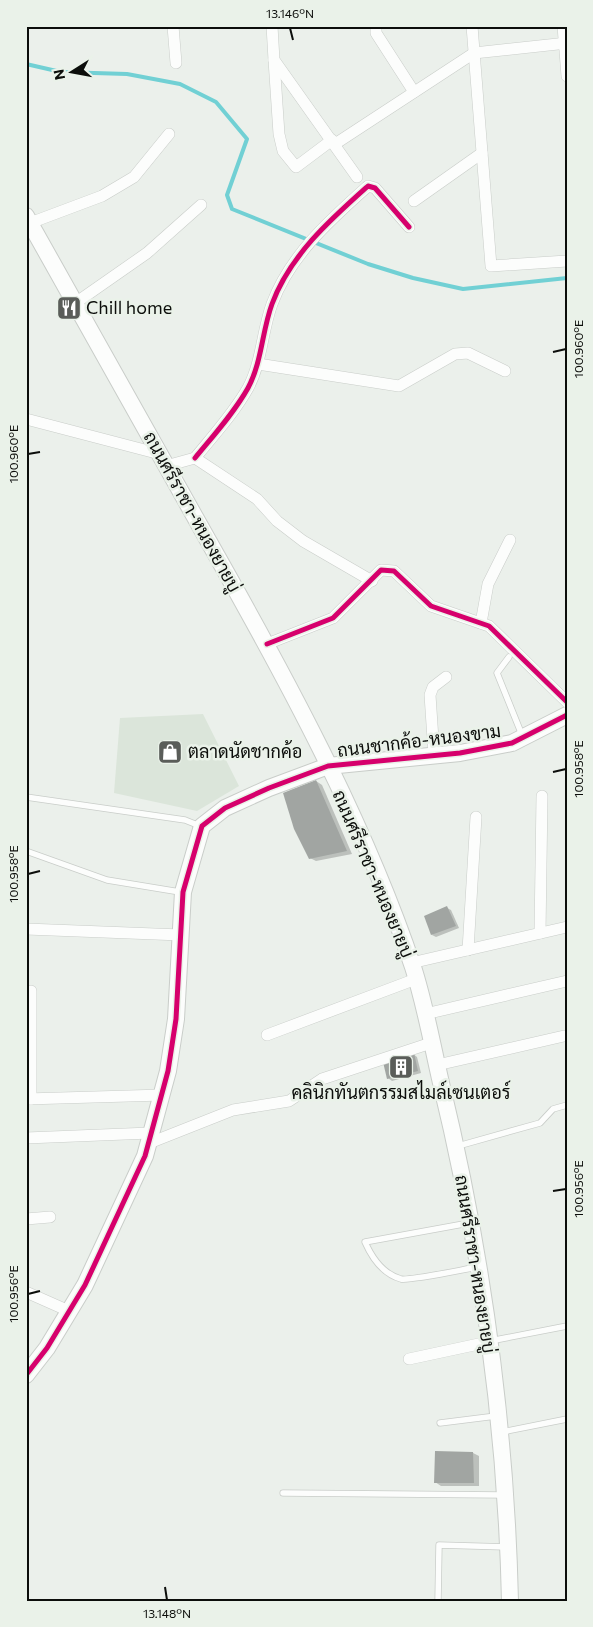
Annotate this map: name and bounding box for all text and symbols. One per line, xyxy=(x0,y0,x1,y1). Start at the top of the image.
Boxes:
text: 13.146°N xyxy=(266,6,314,20)
north arrow xyxy=(48,48,98,98)
text: N xyxy=(49,68,68,81)
restaurant icon: Chill home xyxy=(56,295,82,321)
place label: Chill home xyxy=(86,296,172,318)
text: 100.960°E xyxy=(571,320,585,378)
text: 100.960°E xyxy=(6,425,20,483)
street label: ถนนศรีราชา-หนองยายบู่ xyxy=(137,427,247,597)
street label: ถนนชากค้อ-หนองขาม xyxy=(336,719,502,761)
shop icon: ตลาดนัดชากค้อ xyxy=(157,739,183,765)
place label: ตลาดนัดชากค้อ xyxy=(188,740,302,762)
text: 100.958°E xyxy=(571,740,585,798)
street label: ถนนศรีราชา-หนองยายบู่ xyxy=(326,786,420,962)
text: 100.958°E xyxy=(6,845,20,903)
building icon: คลินิกทันตกรรมสไมล์เซนเตอร์ xyxy=(388,1054,414,1080)
place label: คลินิกทันตกรรมสไมล์เซนเตอร์ xyxy=(291,1080,511,1103)
text: 100.956°E xyxy=(571,1160,585,1218)
street label: ถนนศรีราชา-หนองยายบู่ xyxy=(448,1173,502,1355)
text: 100.956°E xyxy=(6,1265,20,1323)
text: 13.148°N xyxy=(143,1606,191,1620)

